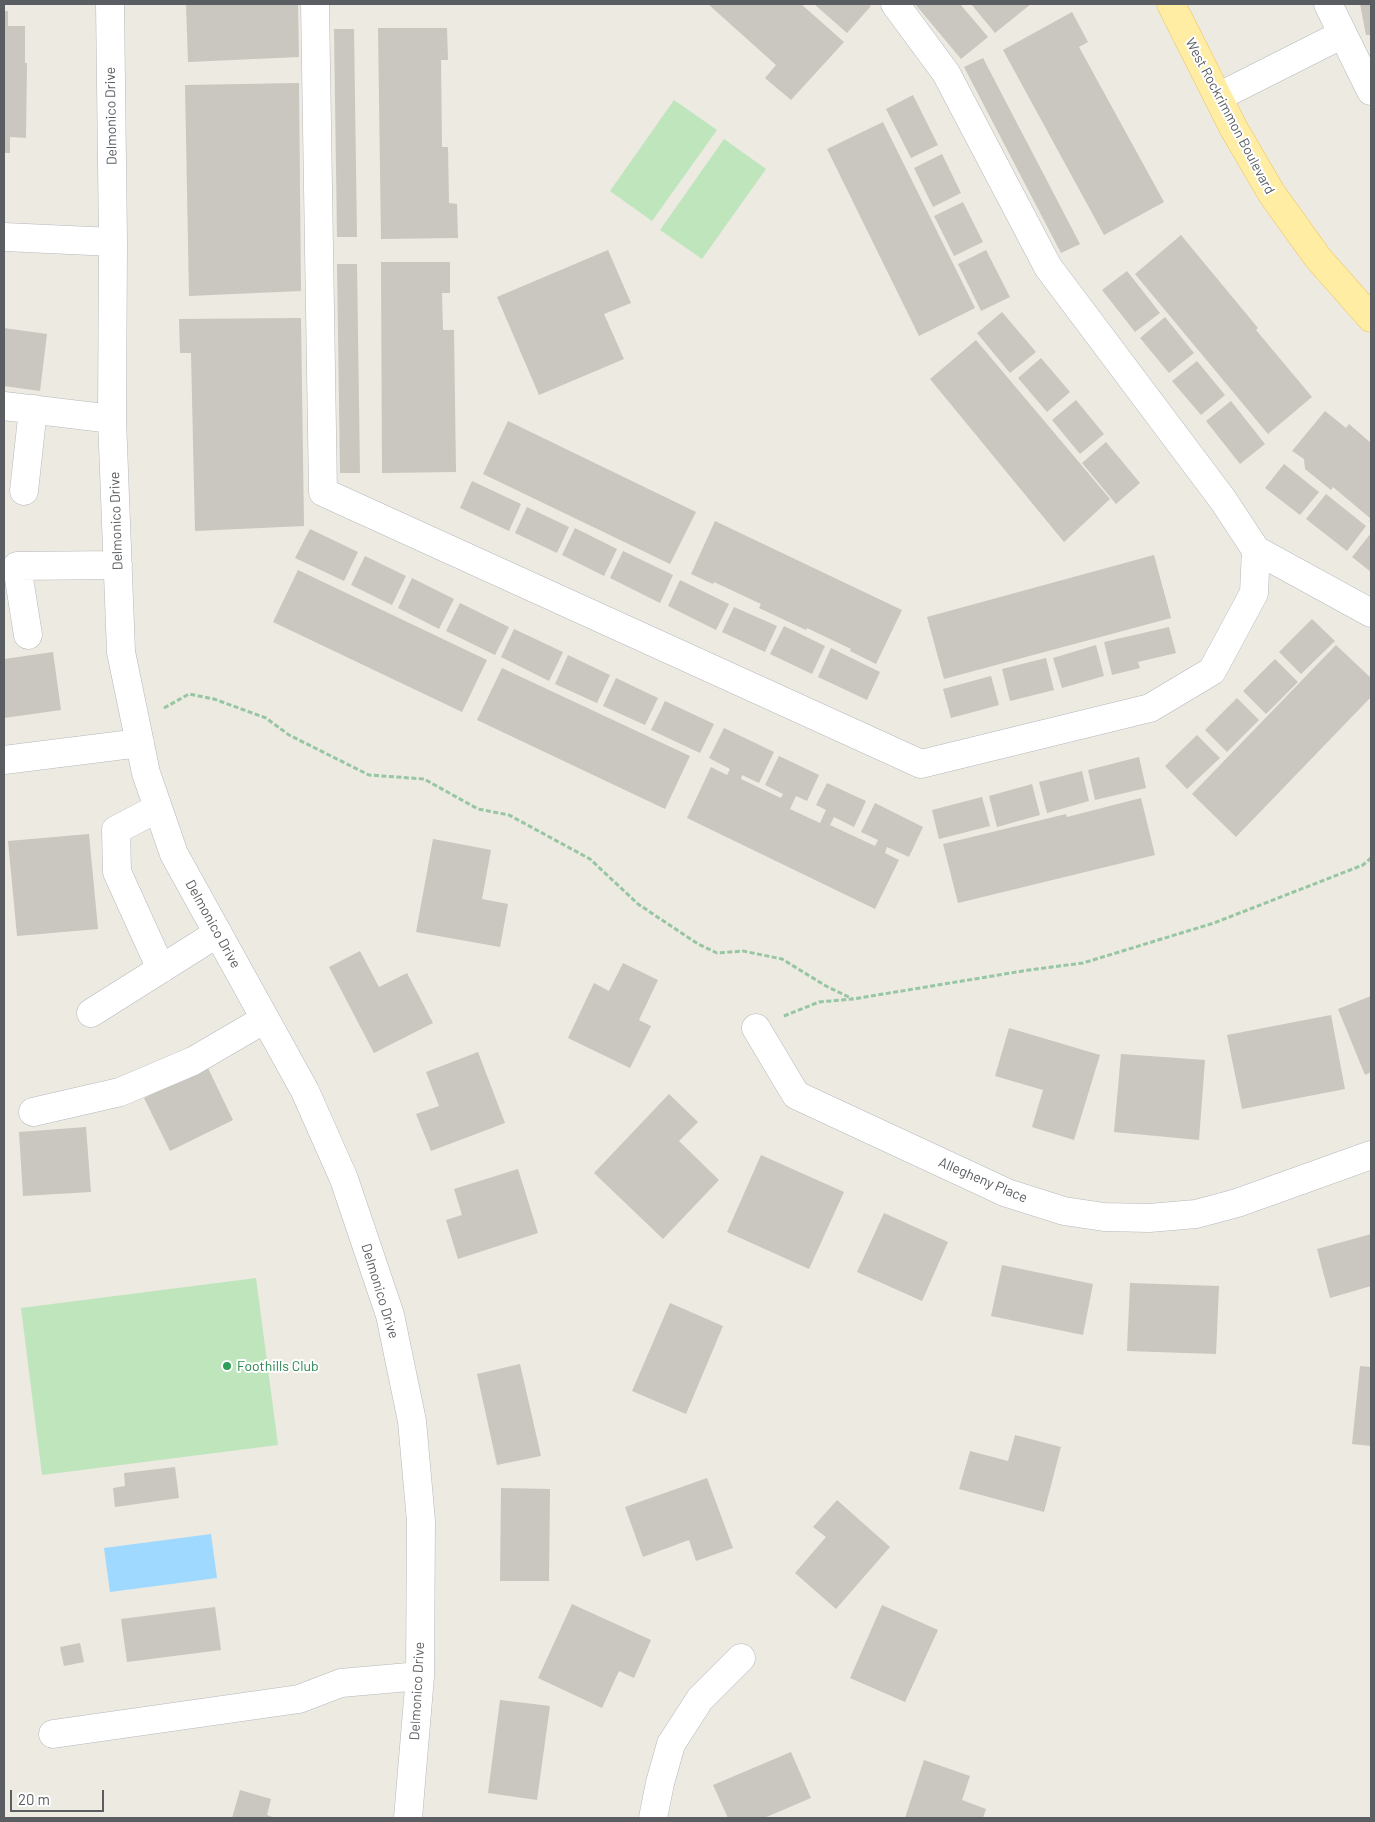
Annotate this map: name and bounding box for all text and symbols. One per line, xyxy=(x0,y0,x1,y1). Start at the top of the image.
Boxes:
street label: West Rockrimmon Boulevard xyxy=(1182,35,1278,197)
street label: Delmonico Drive xyxy=(102,67,120,165)
street label: Delmonico Drive xyxy=(106,472,126,570)
street label: Delmonico Drive xyxy=(182,877,244,971)
street label: Allegheny Place xyxy=(936,1154,1030,1206)
street label: Delmonico Drive xyxy=(358,1241,402,1341)
place label: Foothills Club xyxy=(237,1358,319,1374)
marker: Foothills Club xyxy=(221,1360,233,1372)
street label: Delmonico Drive xyxy=(406,1641,428,1741)
scale bar xyxy=(12,1780,106,1812)
text: 20 m xyxy=(18,1790,50,1808)

